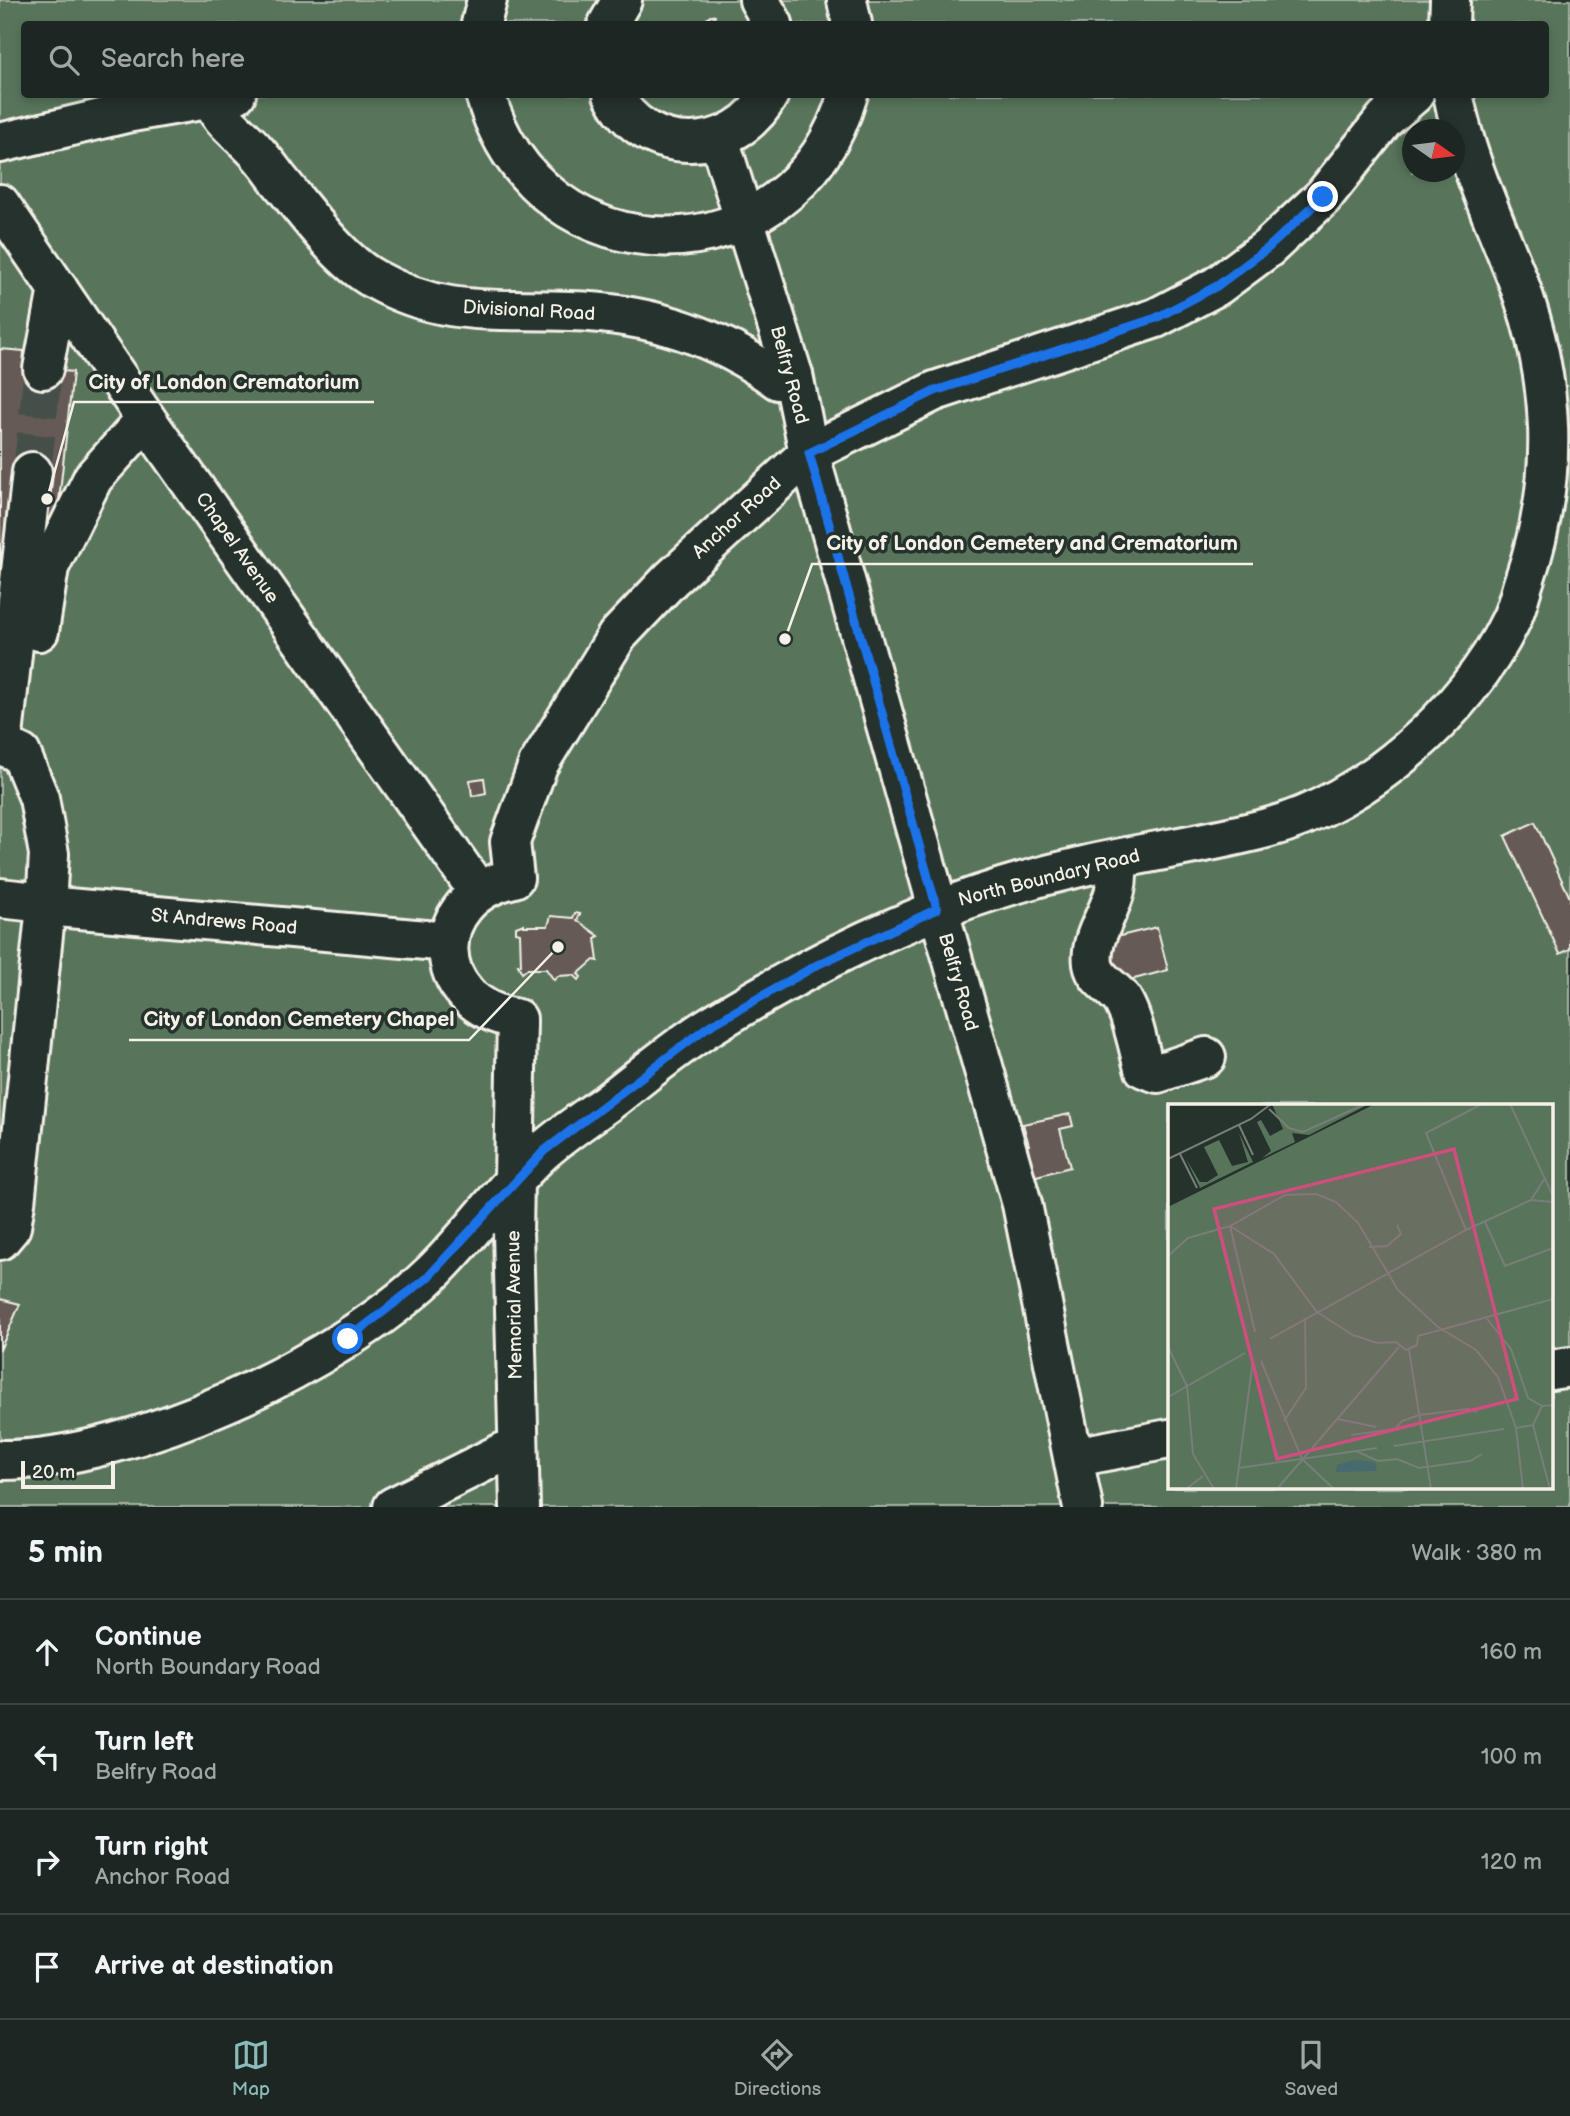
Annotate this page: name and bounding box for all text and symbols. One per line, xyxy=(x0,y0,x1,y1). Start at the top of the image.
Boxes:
search box xyxy=(21,21,1549,98)
icon: search xyxy=(45,41,83,79)
text: Search here xyxy=(101,44,245,75)
north arrow xyxy=(1402,119,1465,182)
route end xyxy=(1307,181,1338,212)
street label: Divisional Road xyxy=(462,296,596,326)
street label: Belfry Road xyxy=(765,323,813,427)
callout: City of London Crematorium xyxy=(74,360,374,402)
text: City of London Crematorium xyxy=(89,370,359,395)
street label: Anchor Road xyxy=(688,472,786,564)
street label: Chapel Avenue xyxy=(190,488,284,608)
callout: City of London Cemetery and Crematorium xyxy=(812,522,1253,564)
text: City of London Cemetery and Crematorium xyxy=(826,531,1238,556)
street label: North Boundary Road xyxy=(956,844,1142,912)
street label: St Andrews Road xyxy=(150,904,298,940)
street label: Belfry Road xyxy=(933,930,983,1034)
callout: City of London Cemetery Chapel xyxy=(129,998,469,1040)
text: City of London Cemetery Chapel xyxy=(143,1007,455,1032)
inset map xyxy=(1168,1104,1552,1490)
street label: Memorial Avenue xyxy=(502,1230,528,1380)
route start xyxy=(332,1323,363,1354)
scale bar xyxy=(21,1458,116,1490)
text: 20 m xyxy=(32,1461,75,1484)
text: 5 min xyxy=(28,1535,103,1571)
text: Walk · 380 m xyxy=(1412,1539,1542,1567)
text: Continue xyxy=(95,1622,202,1653)
icon: ahead xyxy=(28,1633,66,1671)
text: 160 m xyxy=(1480,1638,1542,1666)
text: North Boundary Road xyxy=(95,1653,321,1681)
text: Turn left xyxy=(95,1727,194,1758)
icon: left xyxy=(28,1738,66,1776)
text: 100 m xyxy=(1481,1743,1542,1771)
text: Belfry Road xyxy=(95,1758,217,1786)
text: Turn right xyxy=(95,1832,208,1863)
icon: right xyxy=(28,1843,66,1881)
text: 120 m xyxy=(1481,1848,1542,1876)
text: Anchor Road xyxy=(95,1863,230,1891)
icon: arrive xyxy=(28,1948,66,1986)
text: Arrive at destination xyxy=(95,1951,334,1982)
tab: Map xyxy=(232,2036,270,2101)
tab: Directions xyxy=(734,2036,821,2101)
tab: Saved xyxy=(1285,2036,1338,2101)

